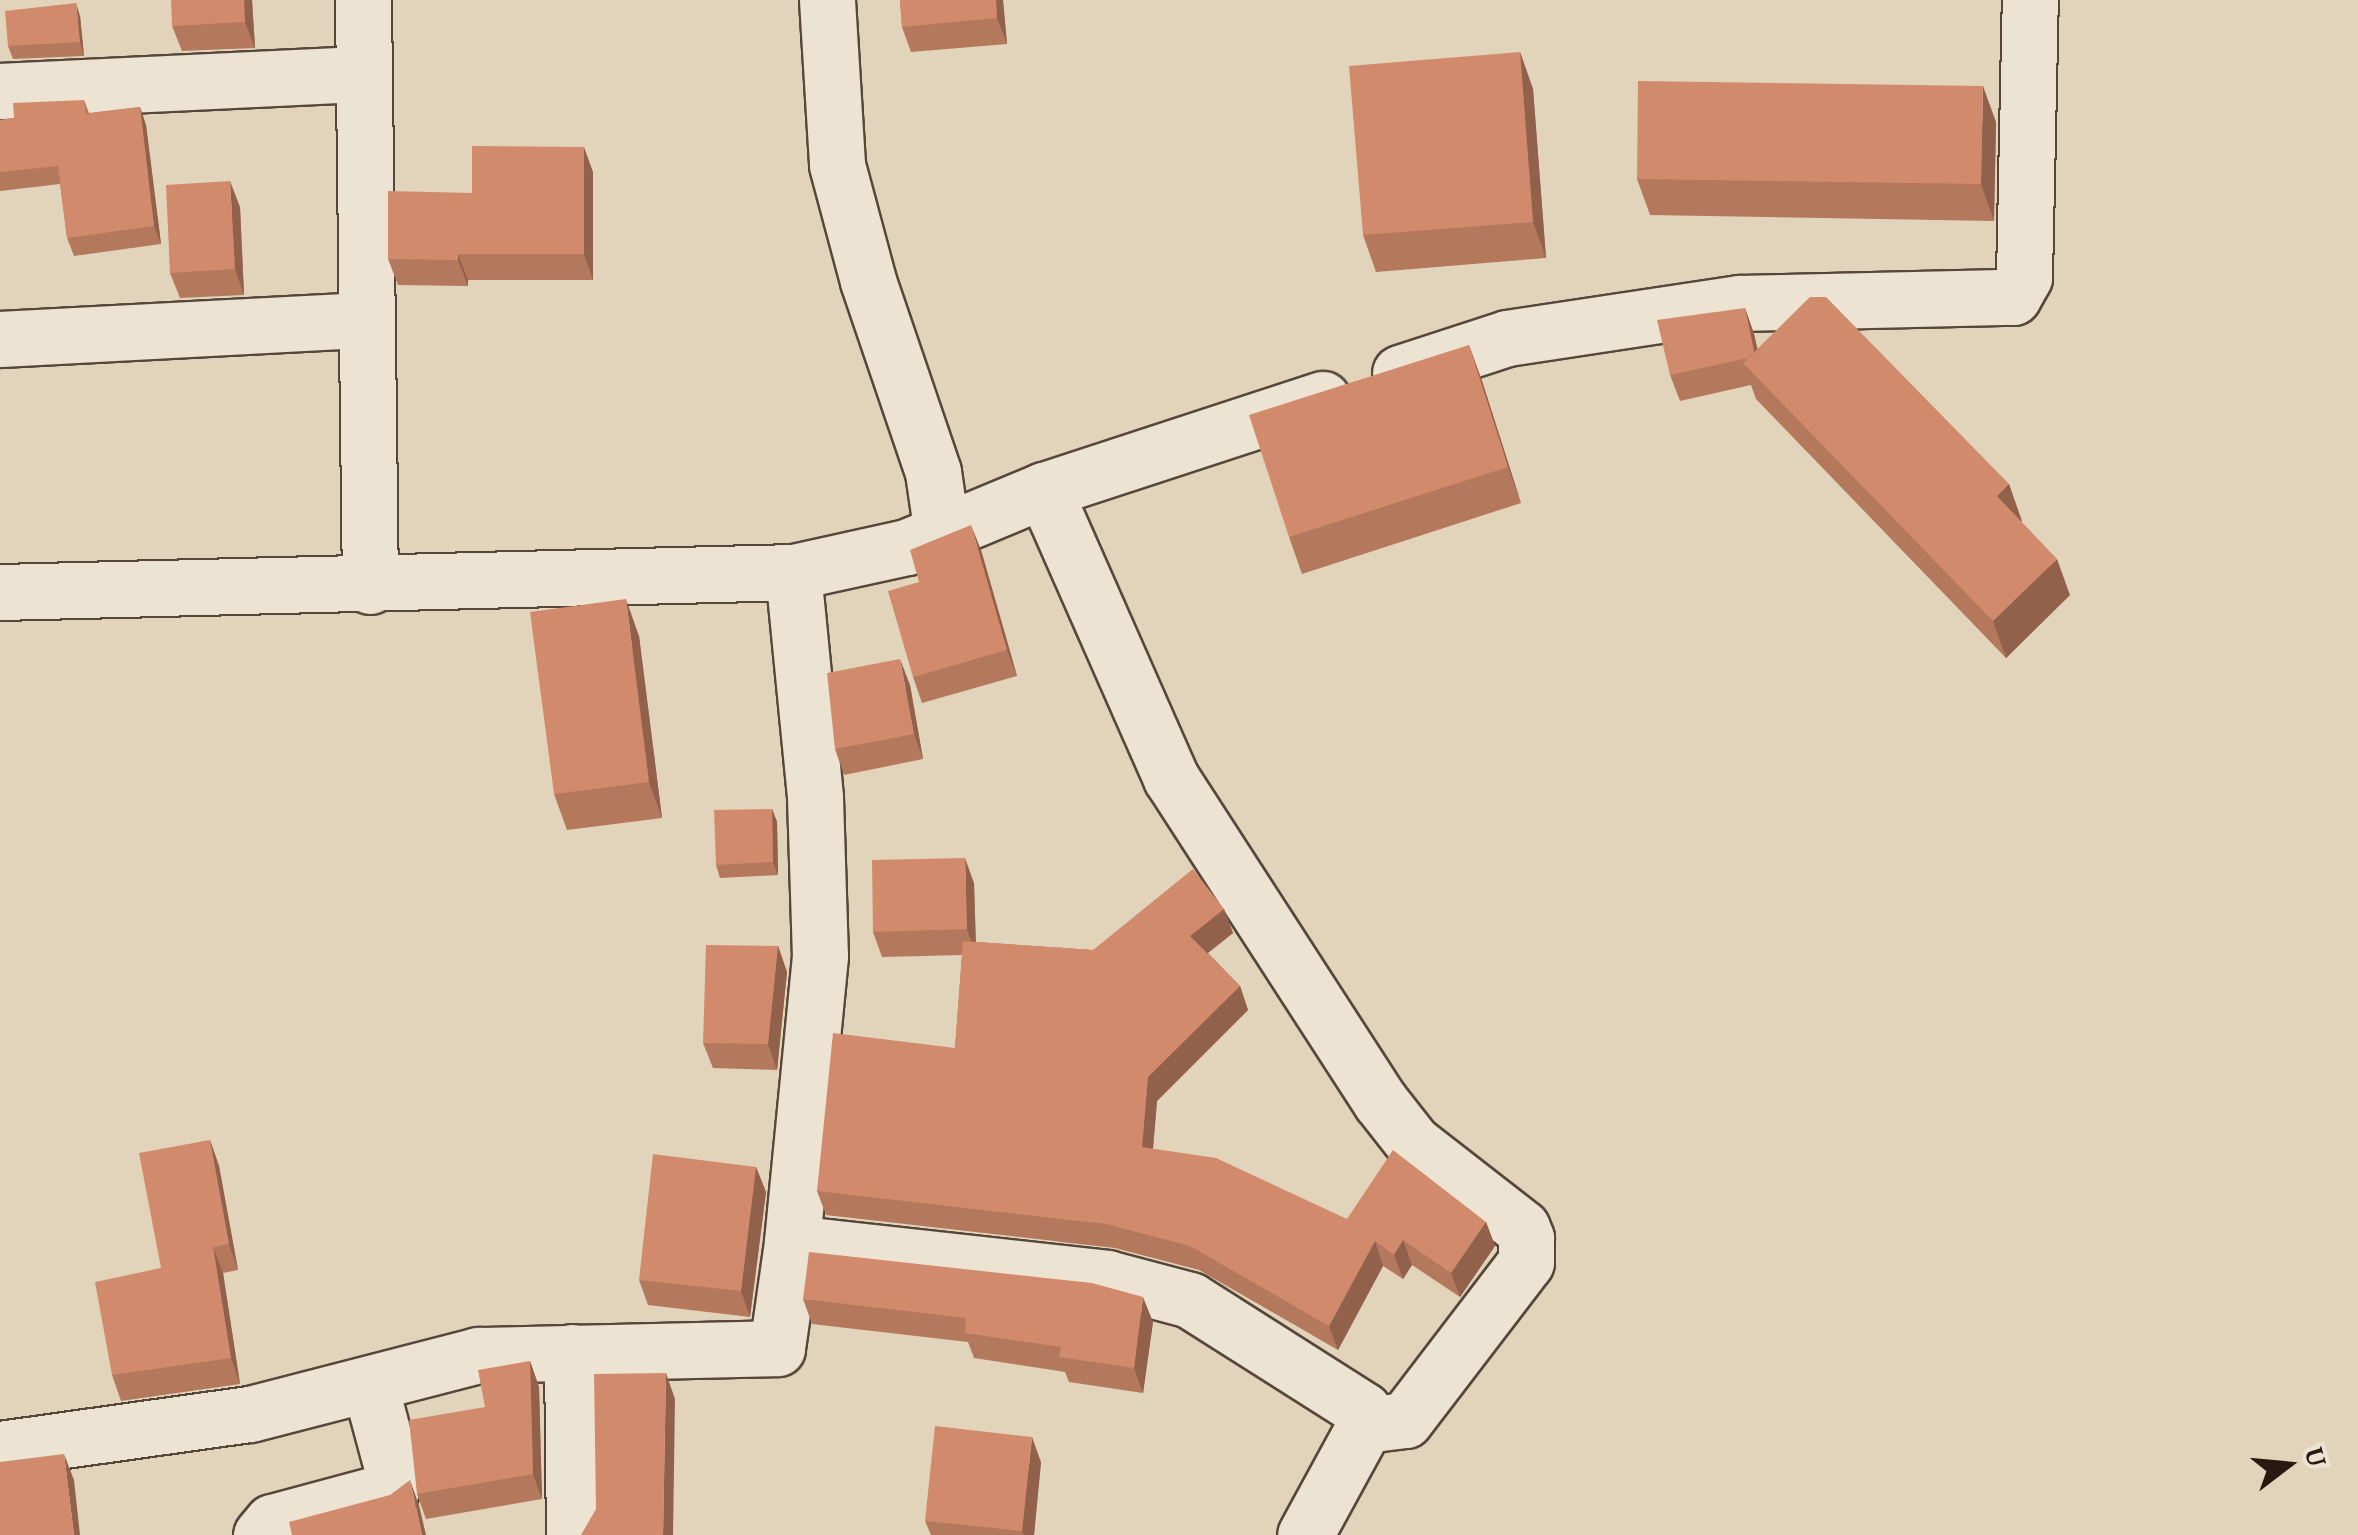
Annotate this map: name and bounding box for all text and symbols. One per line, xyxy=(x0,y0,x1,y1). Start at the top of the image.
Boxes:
north arrow xyxy=(2238,1415,2338,1515)
text: U xyxy=(2295,1442,2340,1471)

